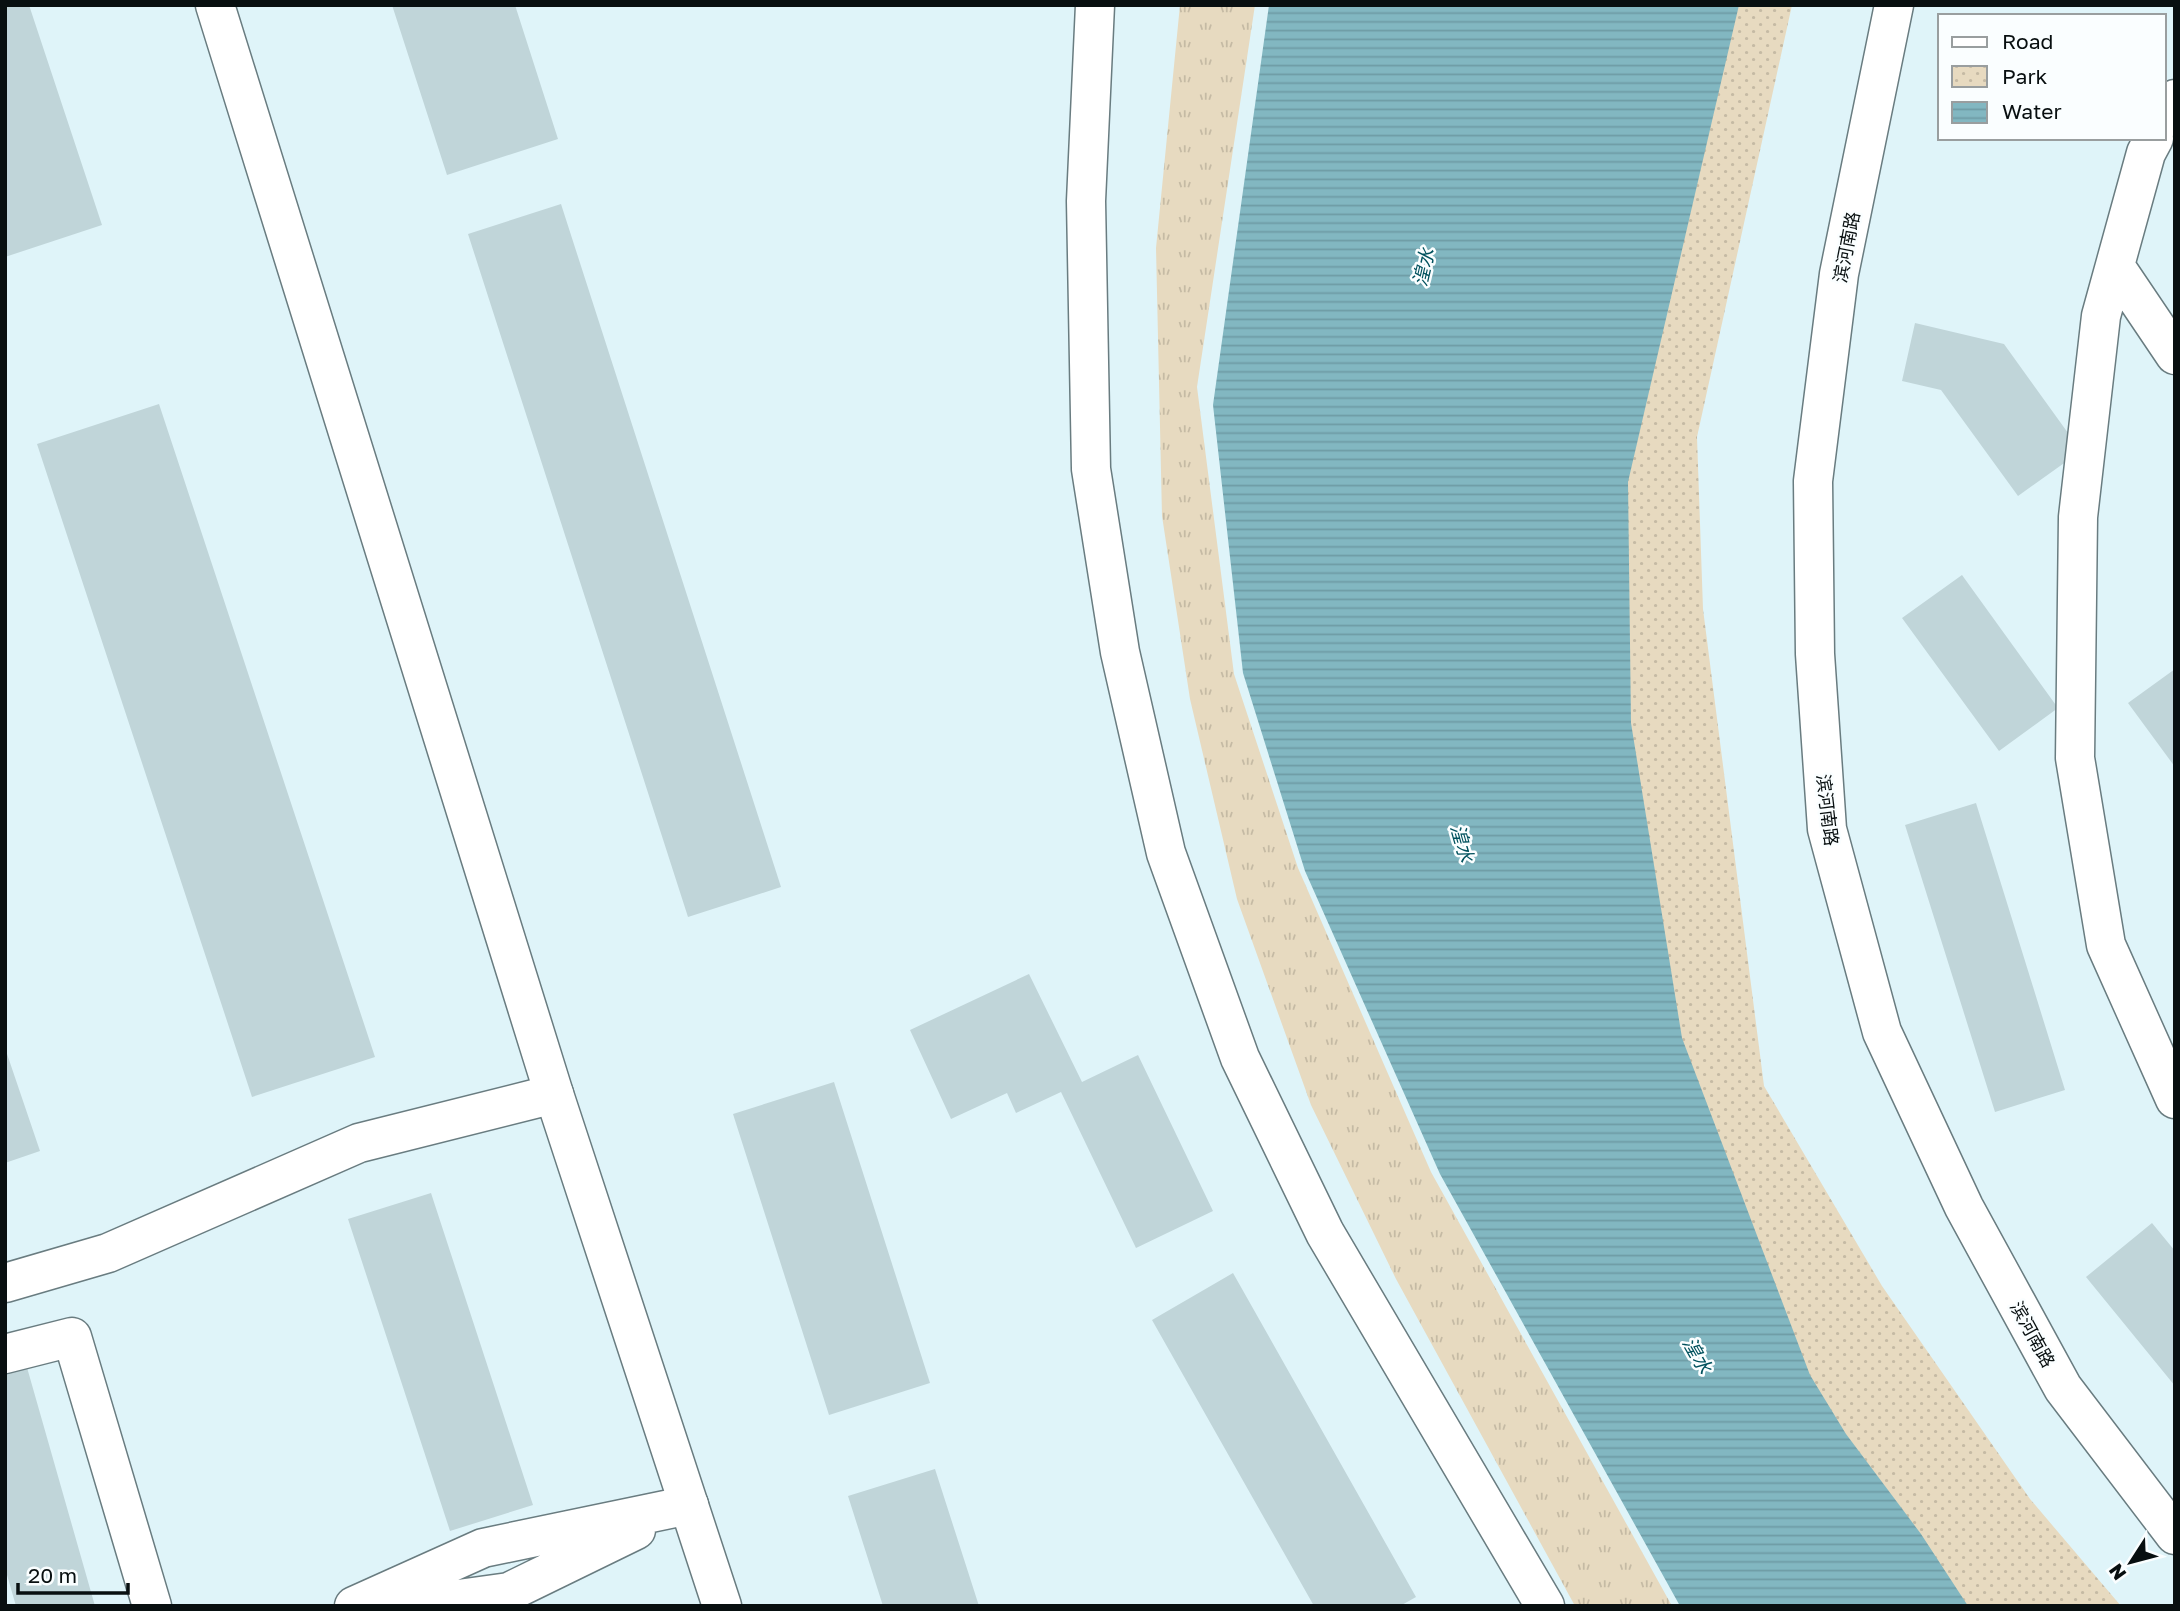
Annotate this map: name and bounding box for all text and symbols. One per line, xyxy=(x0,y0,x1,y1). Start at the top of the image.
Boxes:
legend xyxy=(1938,14,2166,140)
text: Road xyxy=(2002,28,2053,54)
text: Park xyxy=(2002,63,2048,89)
text: Water xyxy=(2002,98,2062,124)
street label: 滨河南路 xyxy=(1828,210,1864,284)
water label: 湟水 xyxy=(1408,245,1439,288)
street label: 滨河南路 xyxy=(1813,773,1843,847)
water label: 湟水 xyxy=(1447,822,1480,865)
street label: 滨河南路 xyxy=(2006,1297,2060,1371)
water label: 湟水 xyxy=(1679,1333,1718,1378)
north arrow xyxy=(2096,1527,2166,1597)
scale bar xyxy=(18,1552,128,1596)
text: N xyxy=(2103,1560,2130,1585)
text: 20 m xyxy=(28,1562,77,1588)

